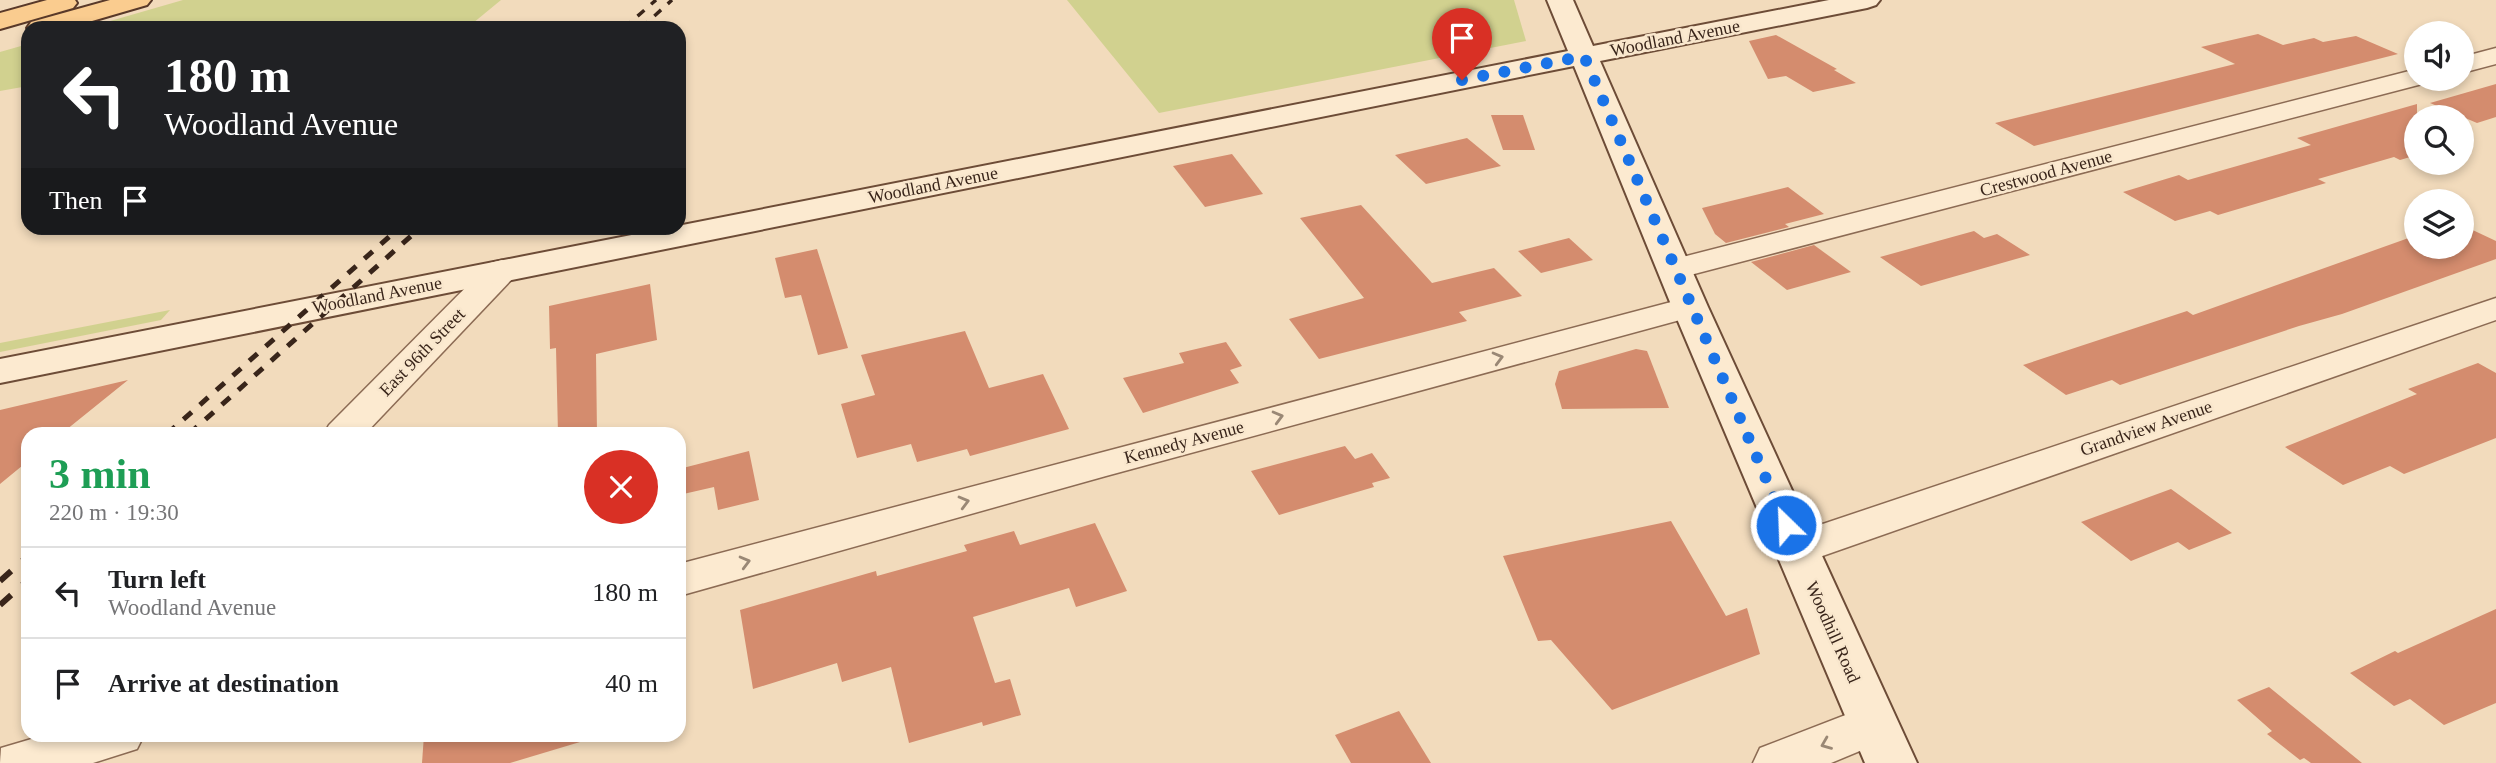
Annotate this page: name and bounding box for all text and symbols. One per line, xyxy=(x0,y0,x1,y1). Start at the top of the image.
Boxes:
pin xyxy=(1432,8,1492,80)
street label: Woodland Avenue xyxy=(1608,16,1742,60)
icon: arrive xyxy=(1443,19,1481,57)
map controls xyxy=(2404,21,2474,259)
button: sound xyxy=(2404,21,2474,91)
text: 180 m xyxy=(164,48,291,103)
icon: left xyxy=(49,49,140,140)
button: search xyxy=(2404,105,2474,175)
text: Woodland Avenue xyxy=(164,106,398,142)
street label: Crestwood Avenue xyxy=(1978,146,2114,200)
street label: Woodland Avenue xyxy=(866,163,1000,207)
icon: arrive xyxy=(116,182,154,220)
text: Then xyxy=(49,186,102,215)
button: layers xyxy=(2404,189,2474,259)
street label: Woodland Avenue xyxy=(310,273,444,317)
street label: East 96th Street xyxy=(375,304,469,400)
one-way arrow xyxy=(1492,352,1504,366)
street label: Grandview Avenue xyxy=(2077,396,2215,460)
one-way arrow xyxy=(1272,410,1284,425)
street label: Kennedy Avenue xyxy=(1122,416,1246,468)
button: close xyxy=(584,450,658,524)
text: 3 min xyxy=(49,451,151,497)
position arrow xyxy=(1749,488,1823,562)
one-way arrow xyxy=(958,495,970,510)
text: 220 m · 19:30 xyxy=(49,500,179,525)
one-way arrow xyxy=(739,556,751,571)
text: Turn left xyxy=(108,565,206,594)
icon: left xyxy=(49,574,87,612)
text: 180 m xyxy=(592,578,658,607)
street label: Woodhill Road xyxy=(1802,578,1864,686)
text: Woodland Avenue xyxy=(108,595,276,620)
icon: arrive xyxy=(49,665,87,703)
text: Arrive at destination xyxy=(108,669,339,698)
text: 40 m xyxy=(605,669,658,698)
one-way arrow xyxy=(1821,735,1833,749)

